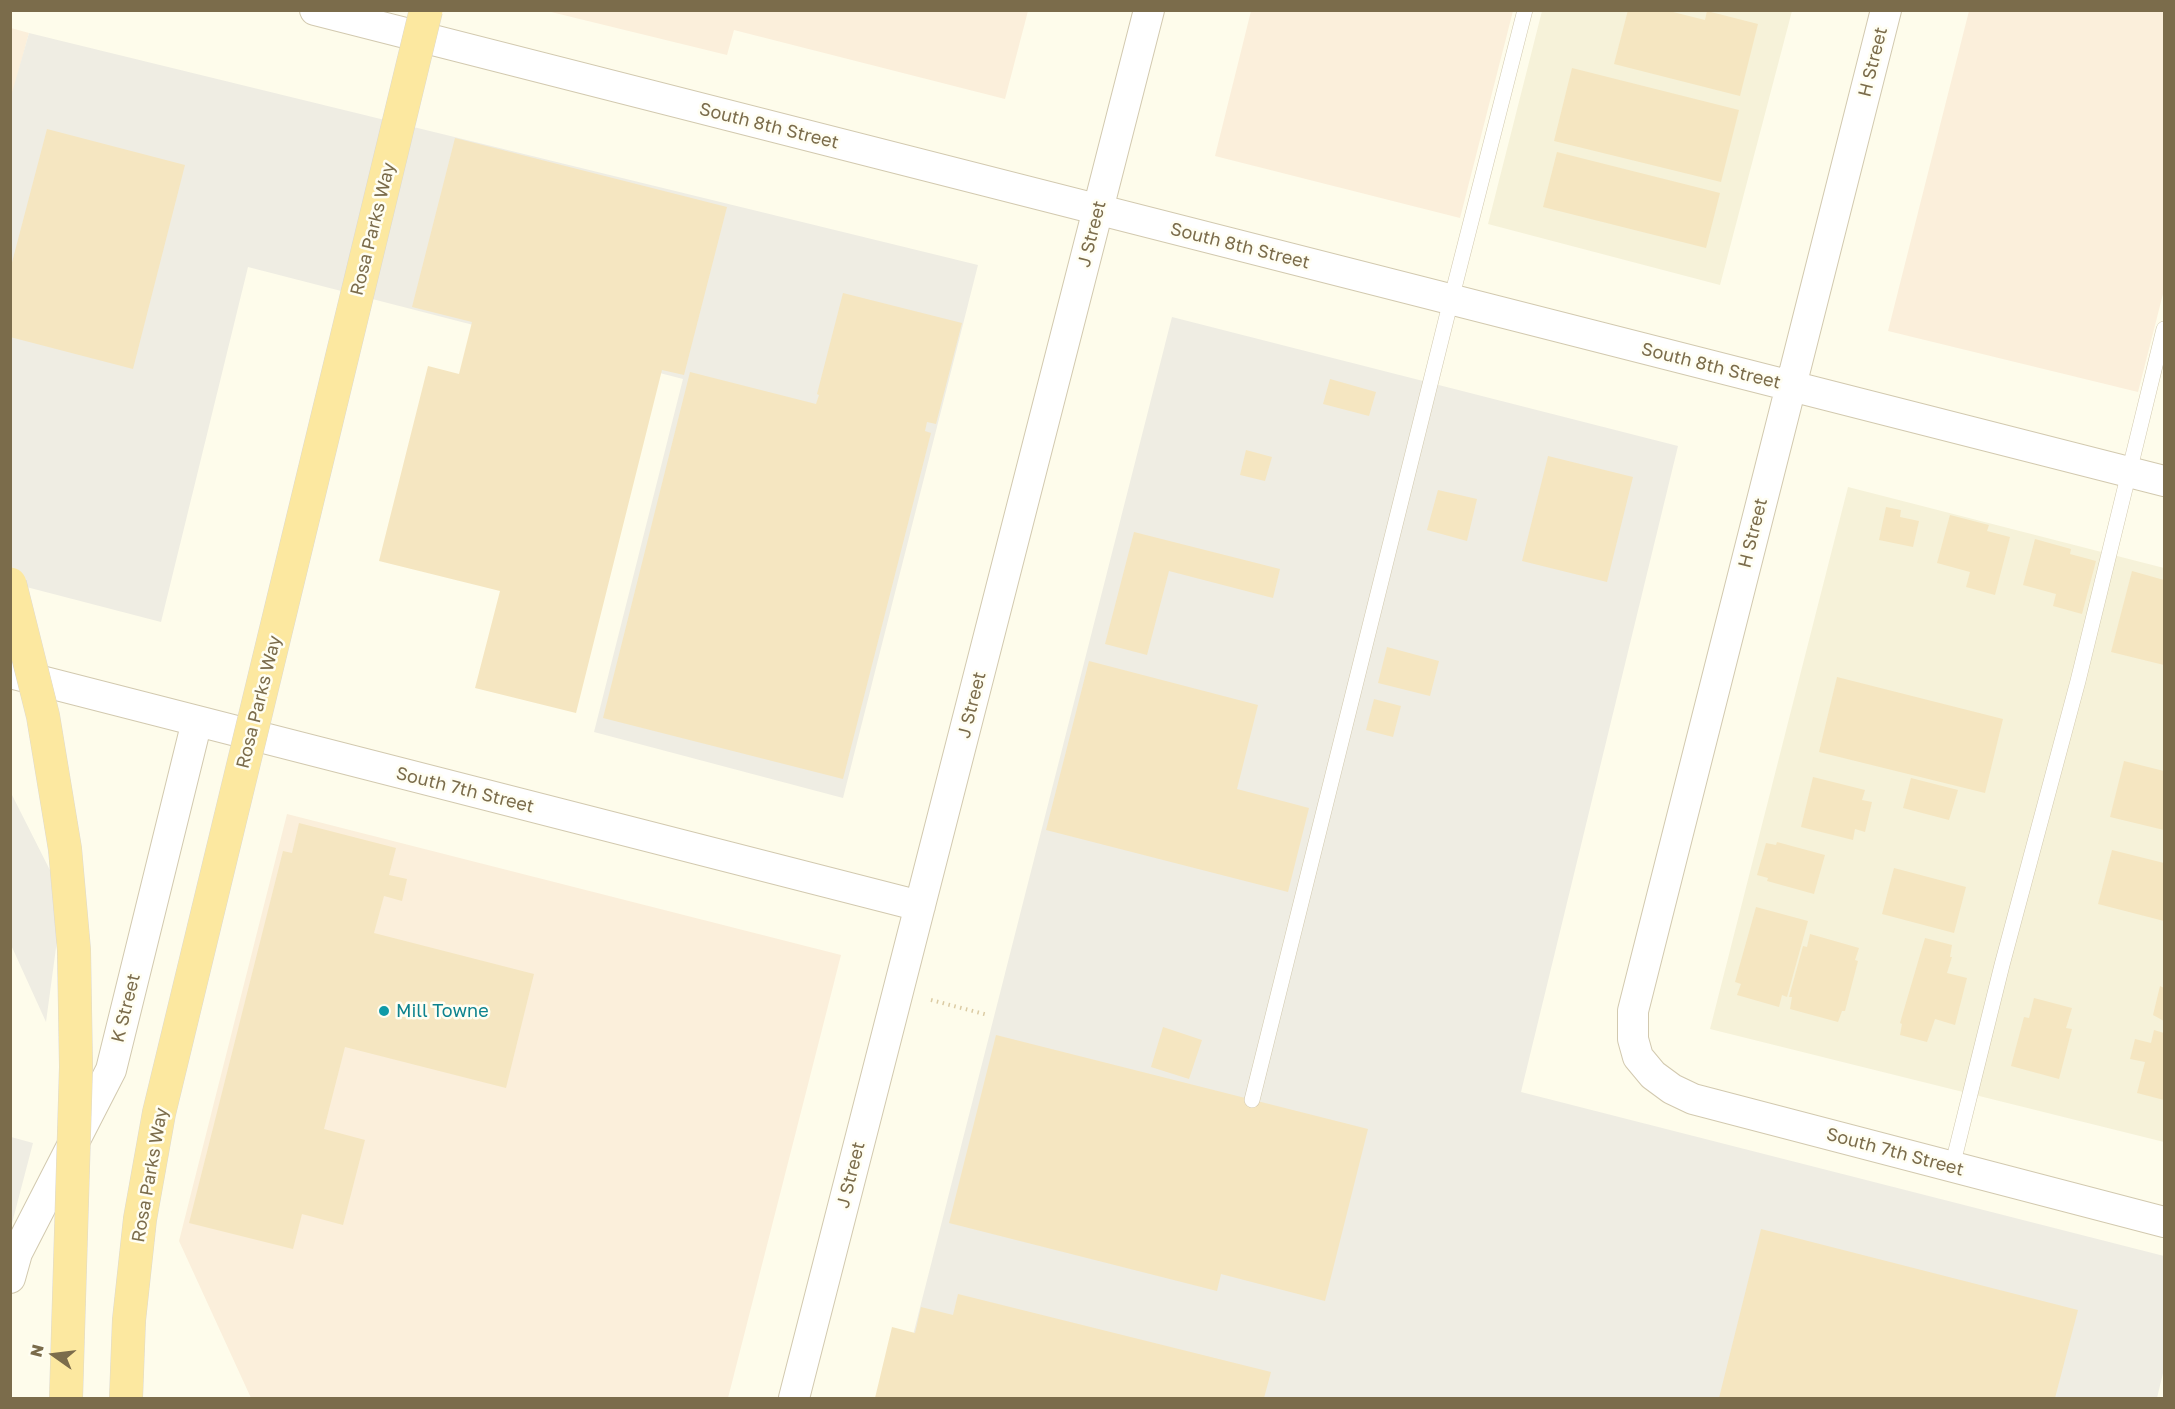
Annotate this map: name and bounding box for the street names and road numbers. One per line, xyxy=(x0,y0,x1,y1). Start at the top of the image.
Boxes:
street label: H Street xyxy=(1854,25,1892,99)
street label: South 8th Street xyxy=(697,98,841,154)
street label: Rosa Parks Way xyxy=(346,160,400,298)
street label: J Street xyxy=(1073,199,1111,269)
street label: South 8th Street xyxy=(1168,218,1312,274)
street label: South 8th Street xyxy=(1639,338,1783,394)
street label: H Street xyxy=(1734,496,1772,570)
street label: Rosa Parks Way xyxy=(232,633,286,771)
street label: J Street xyxy=(953,670,991,740)
street label: South 7th Street xyxy=(394,762,536,818)
street label: K Street xyxy=(107,971,145,1045)
street label: Rosa Parks Way xyxy=(128,1106,172,1244)
street label: South 7th Street xyxy=(1824,1123,1966,1181)
street label: J Street xyxy=(832,1140,870,1210)

